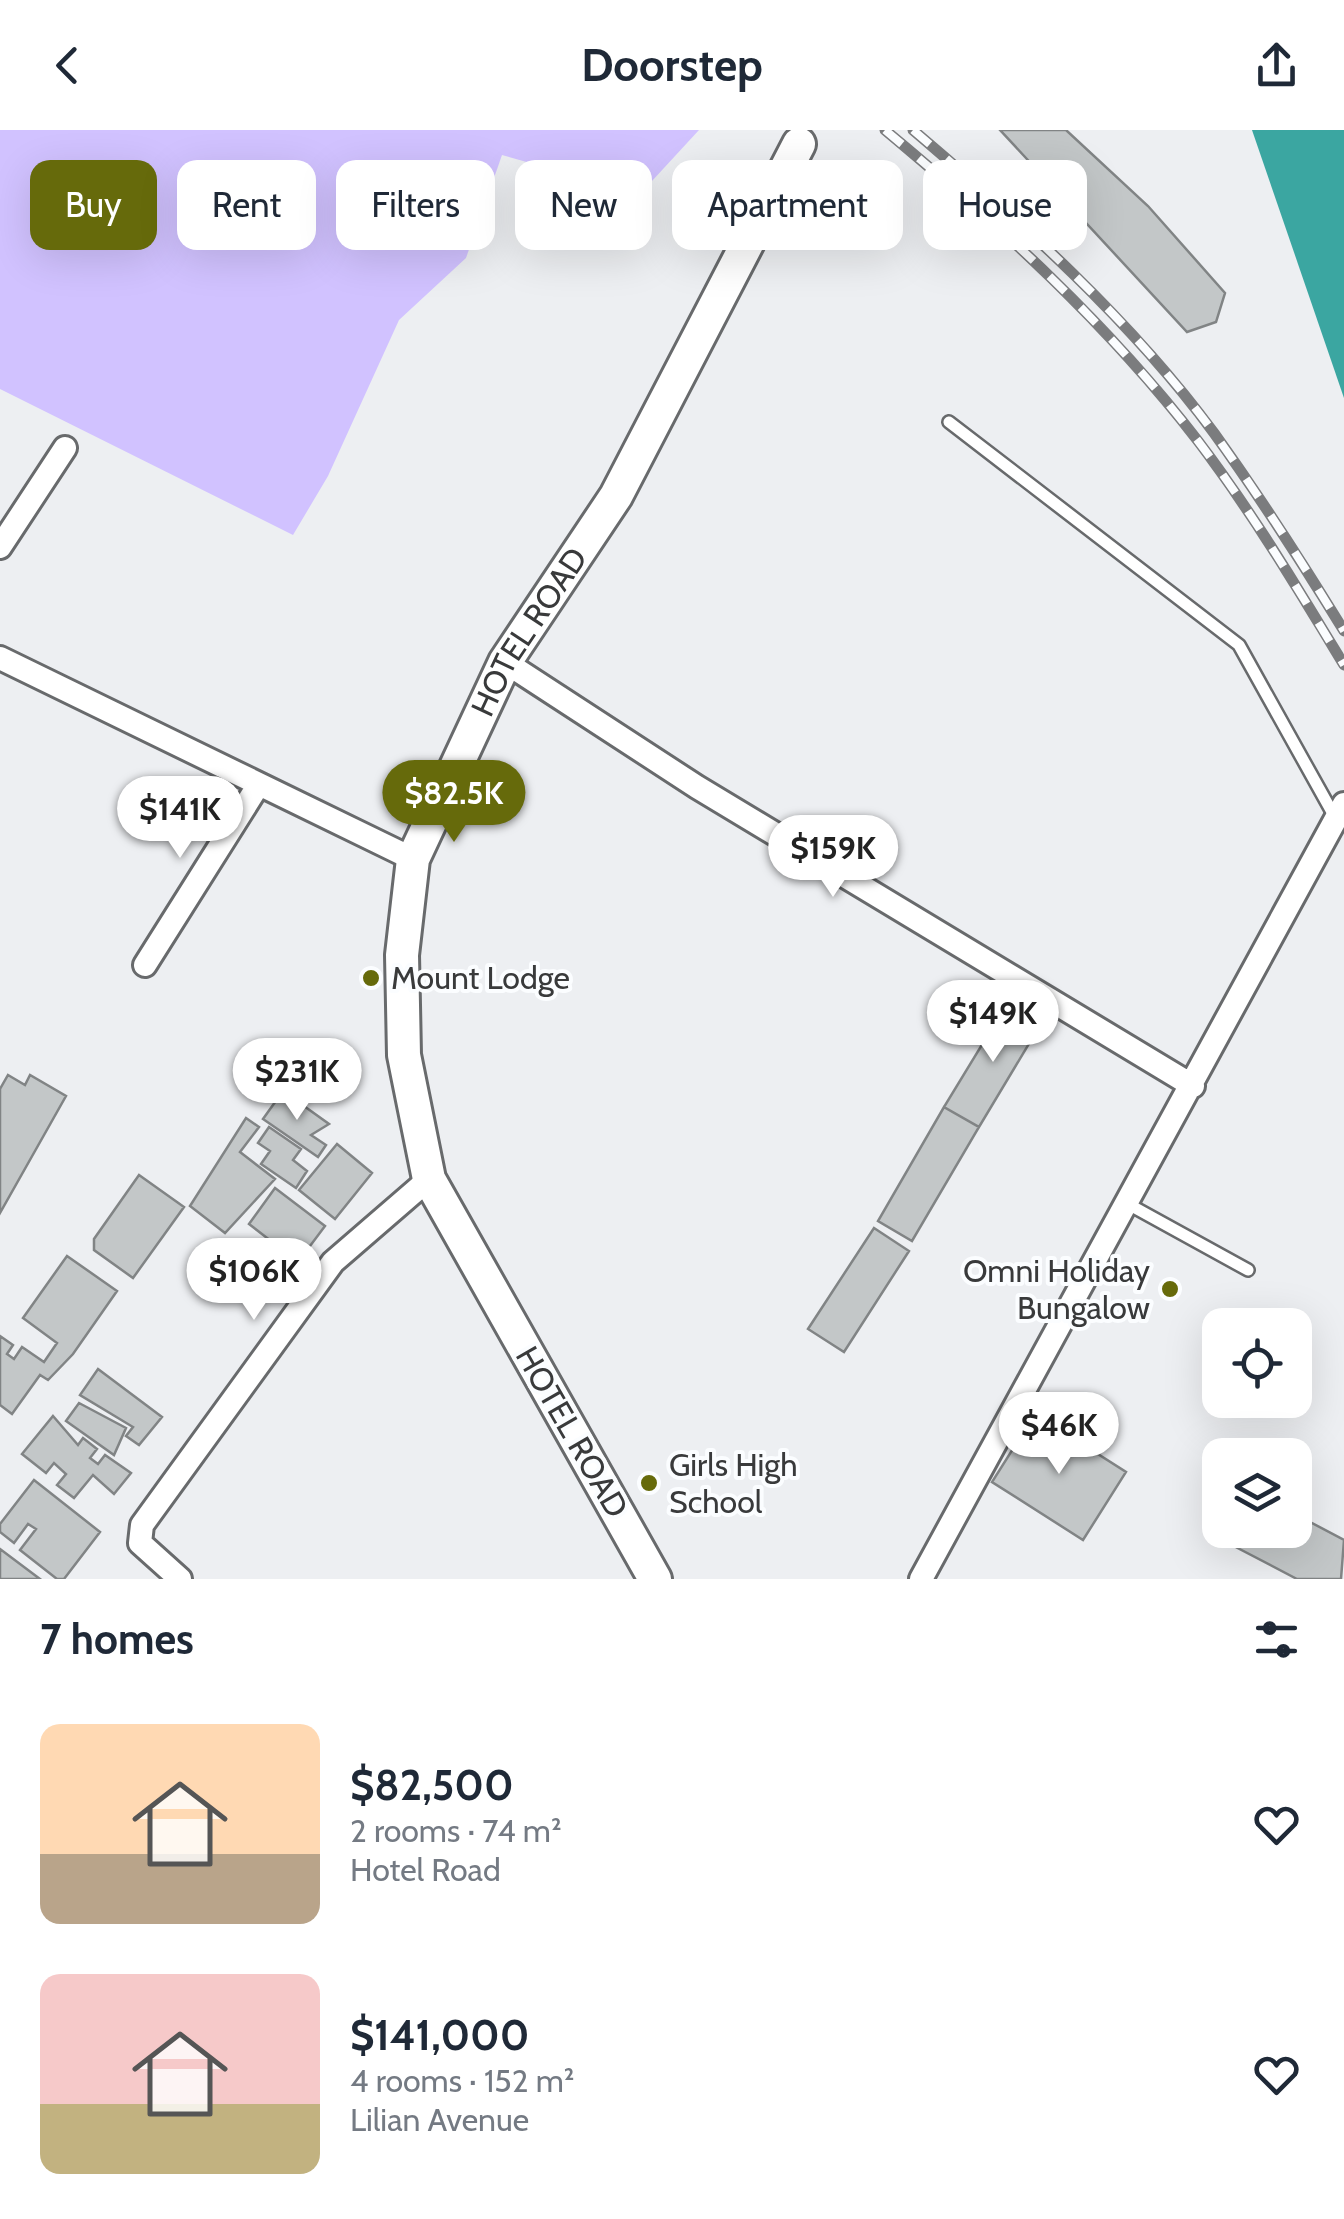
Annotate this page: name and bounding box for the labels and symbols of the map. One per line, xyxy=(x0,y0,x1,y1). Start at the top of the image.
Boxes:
street label: HOTEL ROAD xyxy=(463,540,595,722)
pin: $82.5K xyxy=(373,760,535,845)
pin: $141K xyxy=(110,776,250,861)
pin: $159K xyxy=(763,815,903,900)
place label: Mount Lodge xyxy=(391,958,570,997)
marker: Mount Lodge xyxy=(360,967,382,989)
pin: $149K xyxy=(923,980,1063,1065)
pin: $231K xyxy=(227,1038,367,1123)
pin: $106K xyxy=(184,1238,324,1323)
place label: Omni Holiday Bungalow xyxy=(963,1251,1150,1327)
marker: Omni Holiday Bungalow xyxy=(1159,1278,1181,1300)
street label: HOTEL ROAD xyxy=(508,1339,637,1524)
pin: $46K xyxy=(1000,1392,1118,1477)
place label: Girls High School xyxy=(669,1445,798,1521)
marker: Girls High School xyxy=(638,1472,660,1494)

